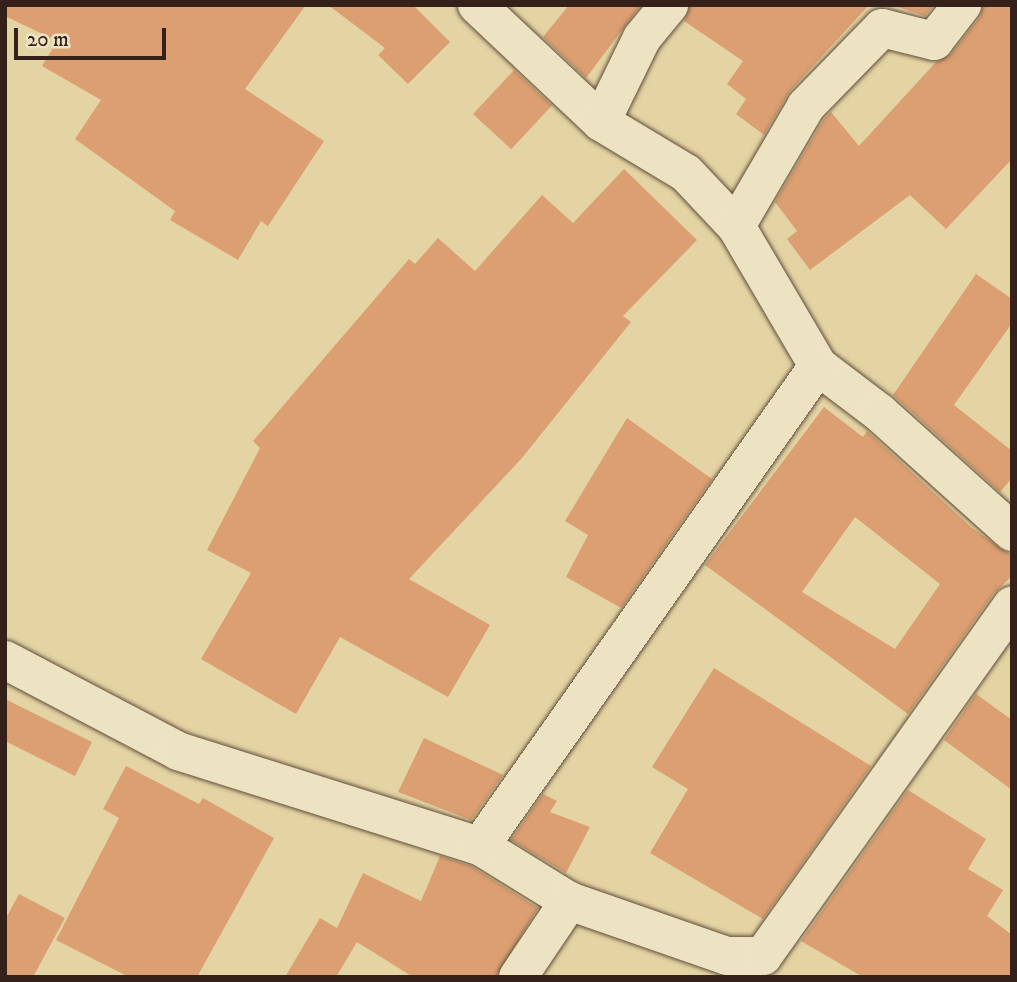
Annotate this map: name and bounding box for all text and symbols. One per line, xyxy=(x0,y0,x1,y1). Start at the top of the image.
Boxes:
scale bar xyxy=(18,14,170,58)
text: 20 m xyxy=(27,27,69,53)

